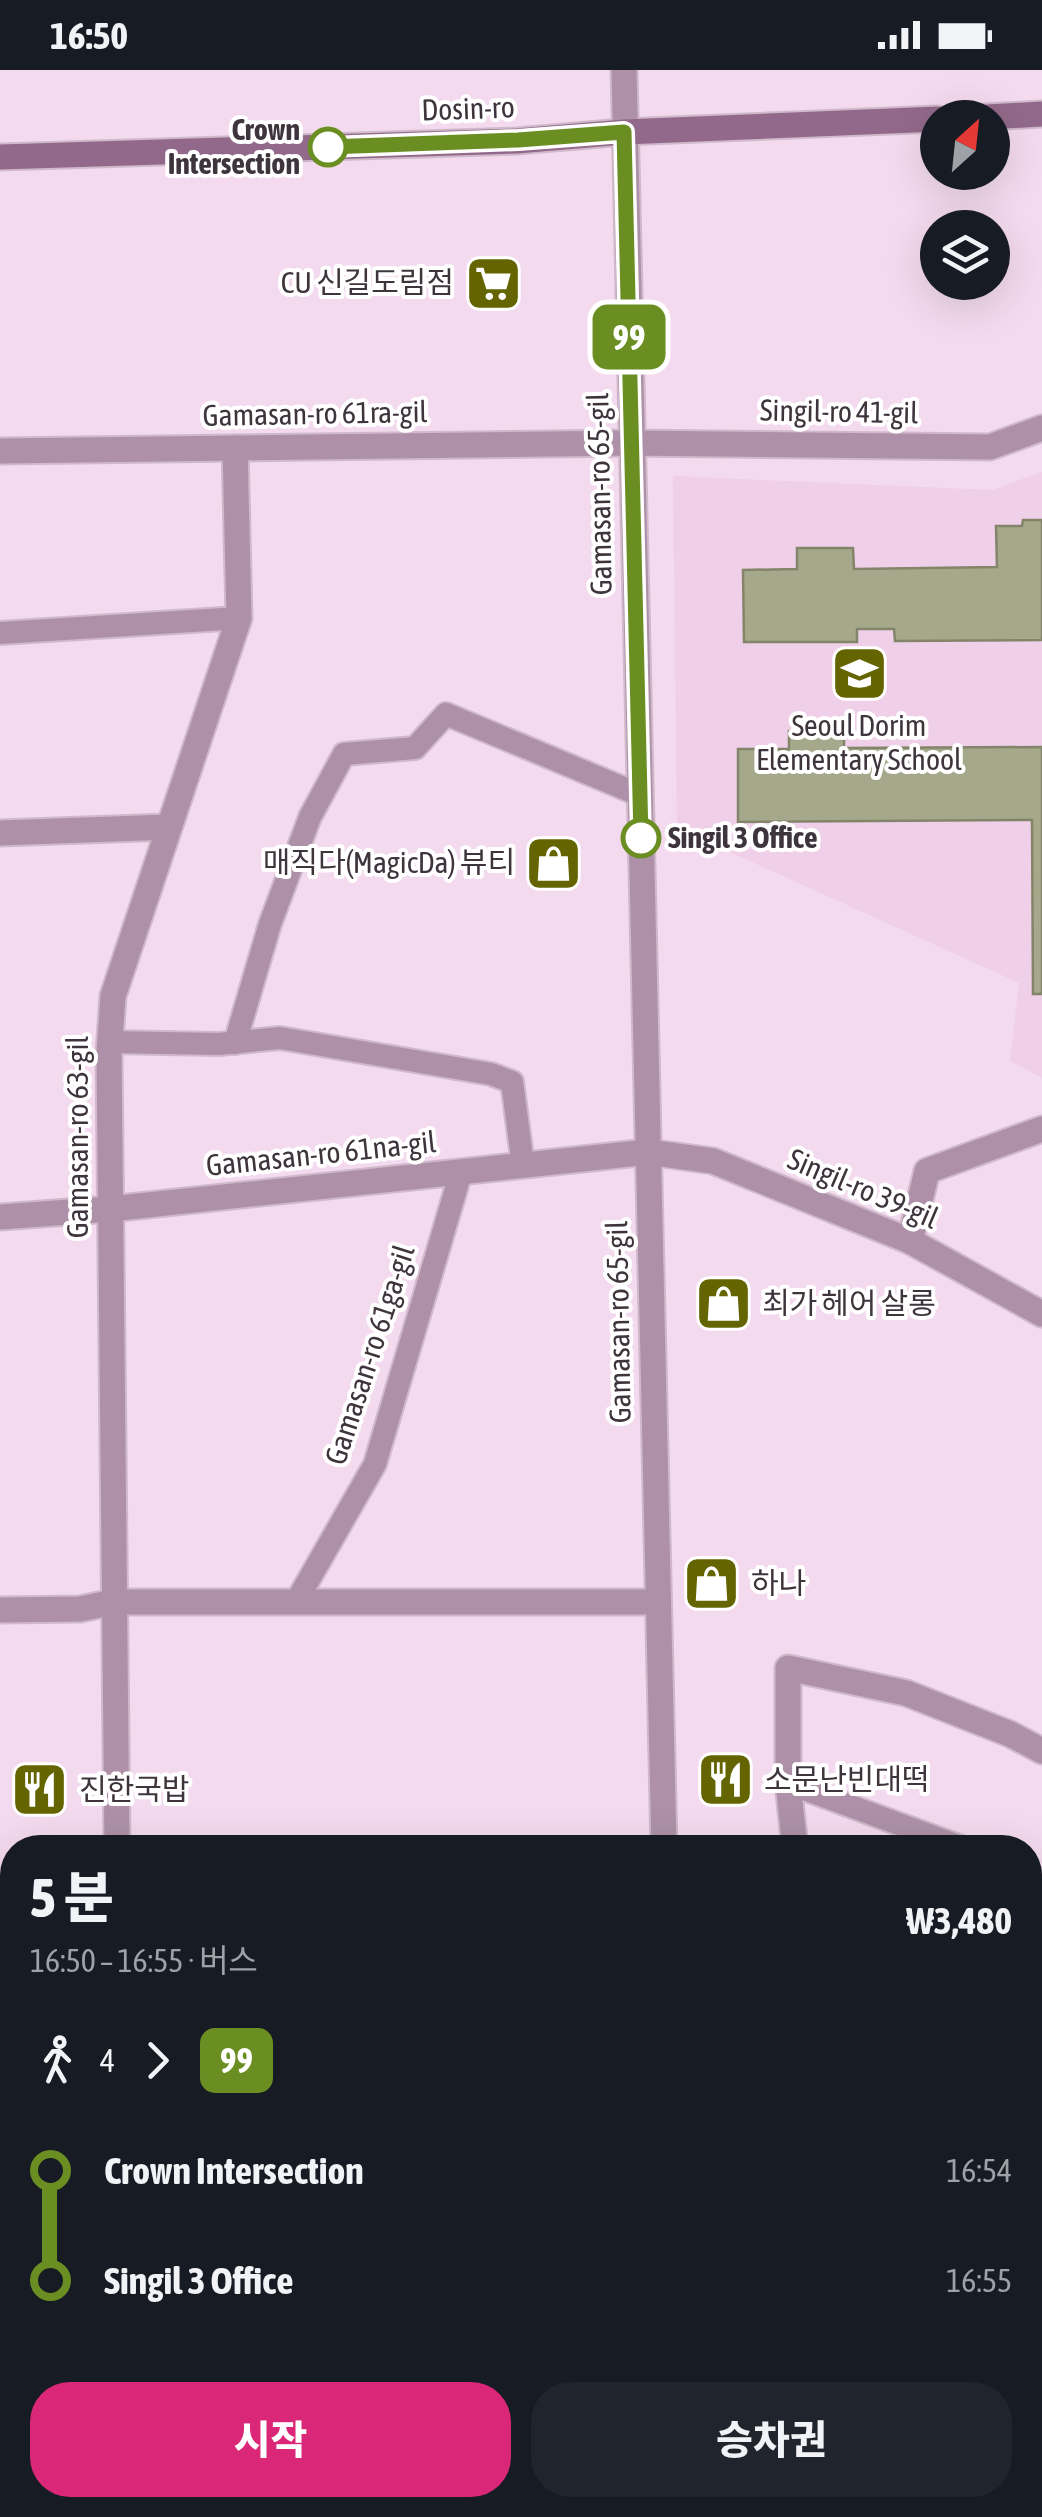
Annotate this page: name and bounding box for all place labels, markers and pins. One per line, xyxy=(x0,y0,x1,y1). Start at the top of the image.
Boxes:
place label: Crown Intersection xyxy=(168,112,300,180)
marker: Crown Intersection xyxy=(309,128,347,166)
supermarket icon: CU 신길도림점 xyxy=(463,253,523,313)
place label: CU 신길도림점 xyxy=(281,265,454,299)
school or university icon: Seoul Dorim Elementary School xyxy=(829,644,889,704)
place label: Seoul Dorim Elementary School xyxy=(756,708,962,776)
marker: Singil 3 Office xyxy=(622,819,660,857)
place label: Singil 3 Office xyxy=(668,820,818,854)
shop icon: 매직다(MagicDa) 뷰티 xyxy=(524,833,584,893)
place label: 매직다(MagicDa) 뷰티 xyxy=(263,845,515,879)
shop icon: 최가 헤어 살롱 xyxy=(693,1274,753,1334)
place label: 최가 헤어 살롱 xyxy=(762,1286,936,1320)
shop icon: 하나 xyxy=(682,1554,742,1614)
place label: 하나 xyxy=(751,1566,806,1600)
restaurant icon: 소문난빈대떡 xyxy=(695,1750,755,1810)
restaurant icon: 진한국밥 xyxy=(10,1760,70,1820)
place label: 소문난빈대떡 xyxy=(764,1762,930,1796)
place label: 진한국밥 xyxy=(79,1772,189,1806)

